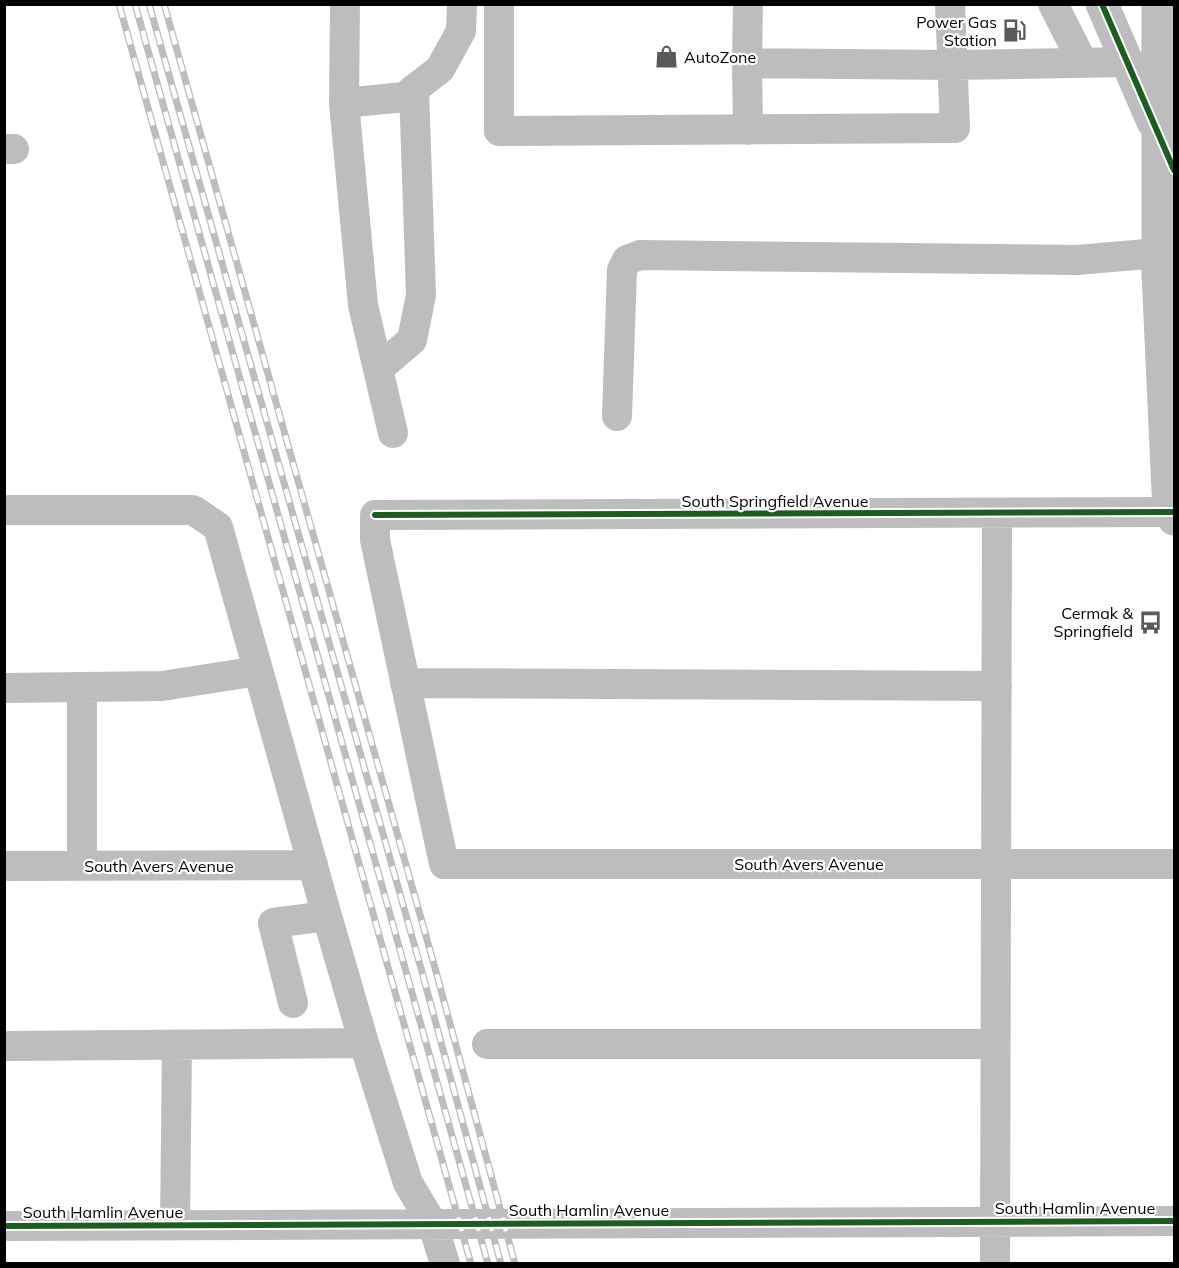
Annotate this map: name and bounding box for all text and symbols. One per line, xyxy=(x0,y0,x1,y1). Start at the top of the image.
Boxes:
place label: Power Gas Station xyxy=(916,12,997,50)
fuel station icon: Power Gas Station xyxy=(1002,18,1028,44)
shop icon: AutoZone xyxy=(653,44,679,70)
place label: AutoZone xyxy=(684,47,756,67)
street label: South Springfield Avenue xyxy=(682,491,868,511)
place label: Cermak & Springfield xyxy=(1053,603,1133,641)
bus stop icon: Cermak & Springfield xyxy=(1138,609,1164,635)
street label: South Avers Avenue xyxy=(734,854,884,874)
street label: South Avers Avenue xyxy=(84,856,234,876)
street label: South Hamlin Avenue xyxy=(995,1198,1155,1218)
street label: South Hamlin Avenue xyxy=(509,1200,669,1220)
street label: South Hamlin Avenue xyxy=(23,1202,183,1222)

